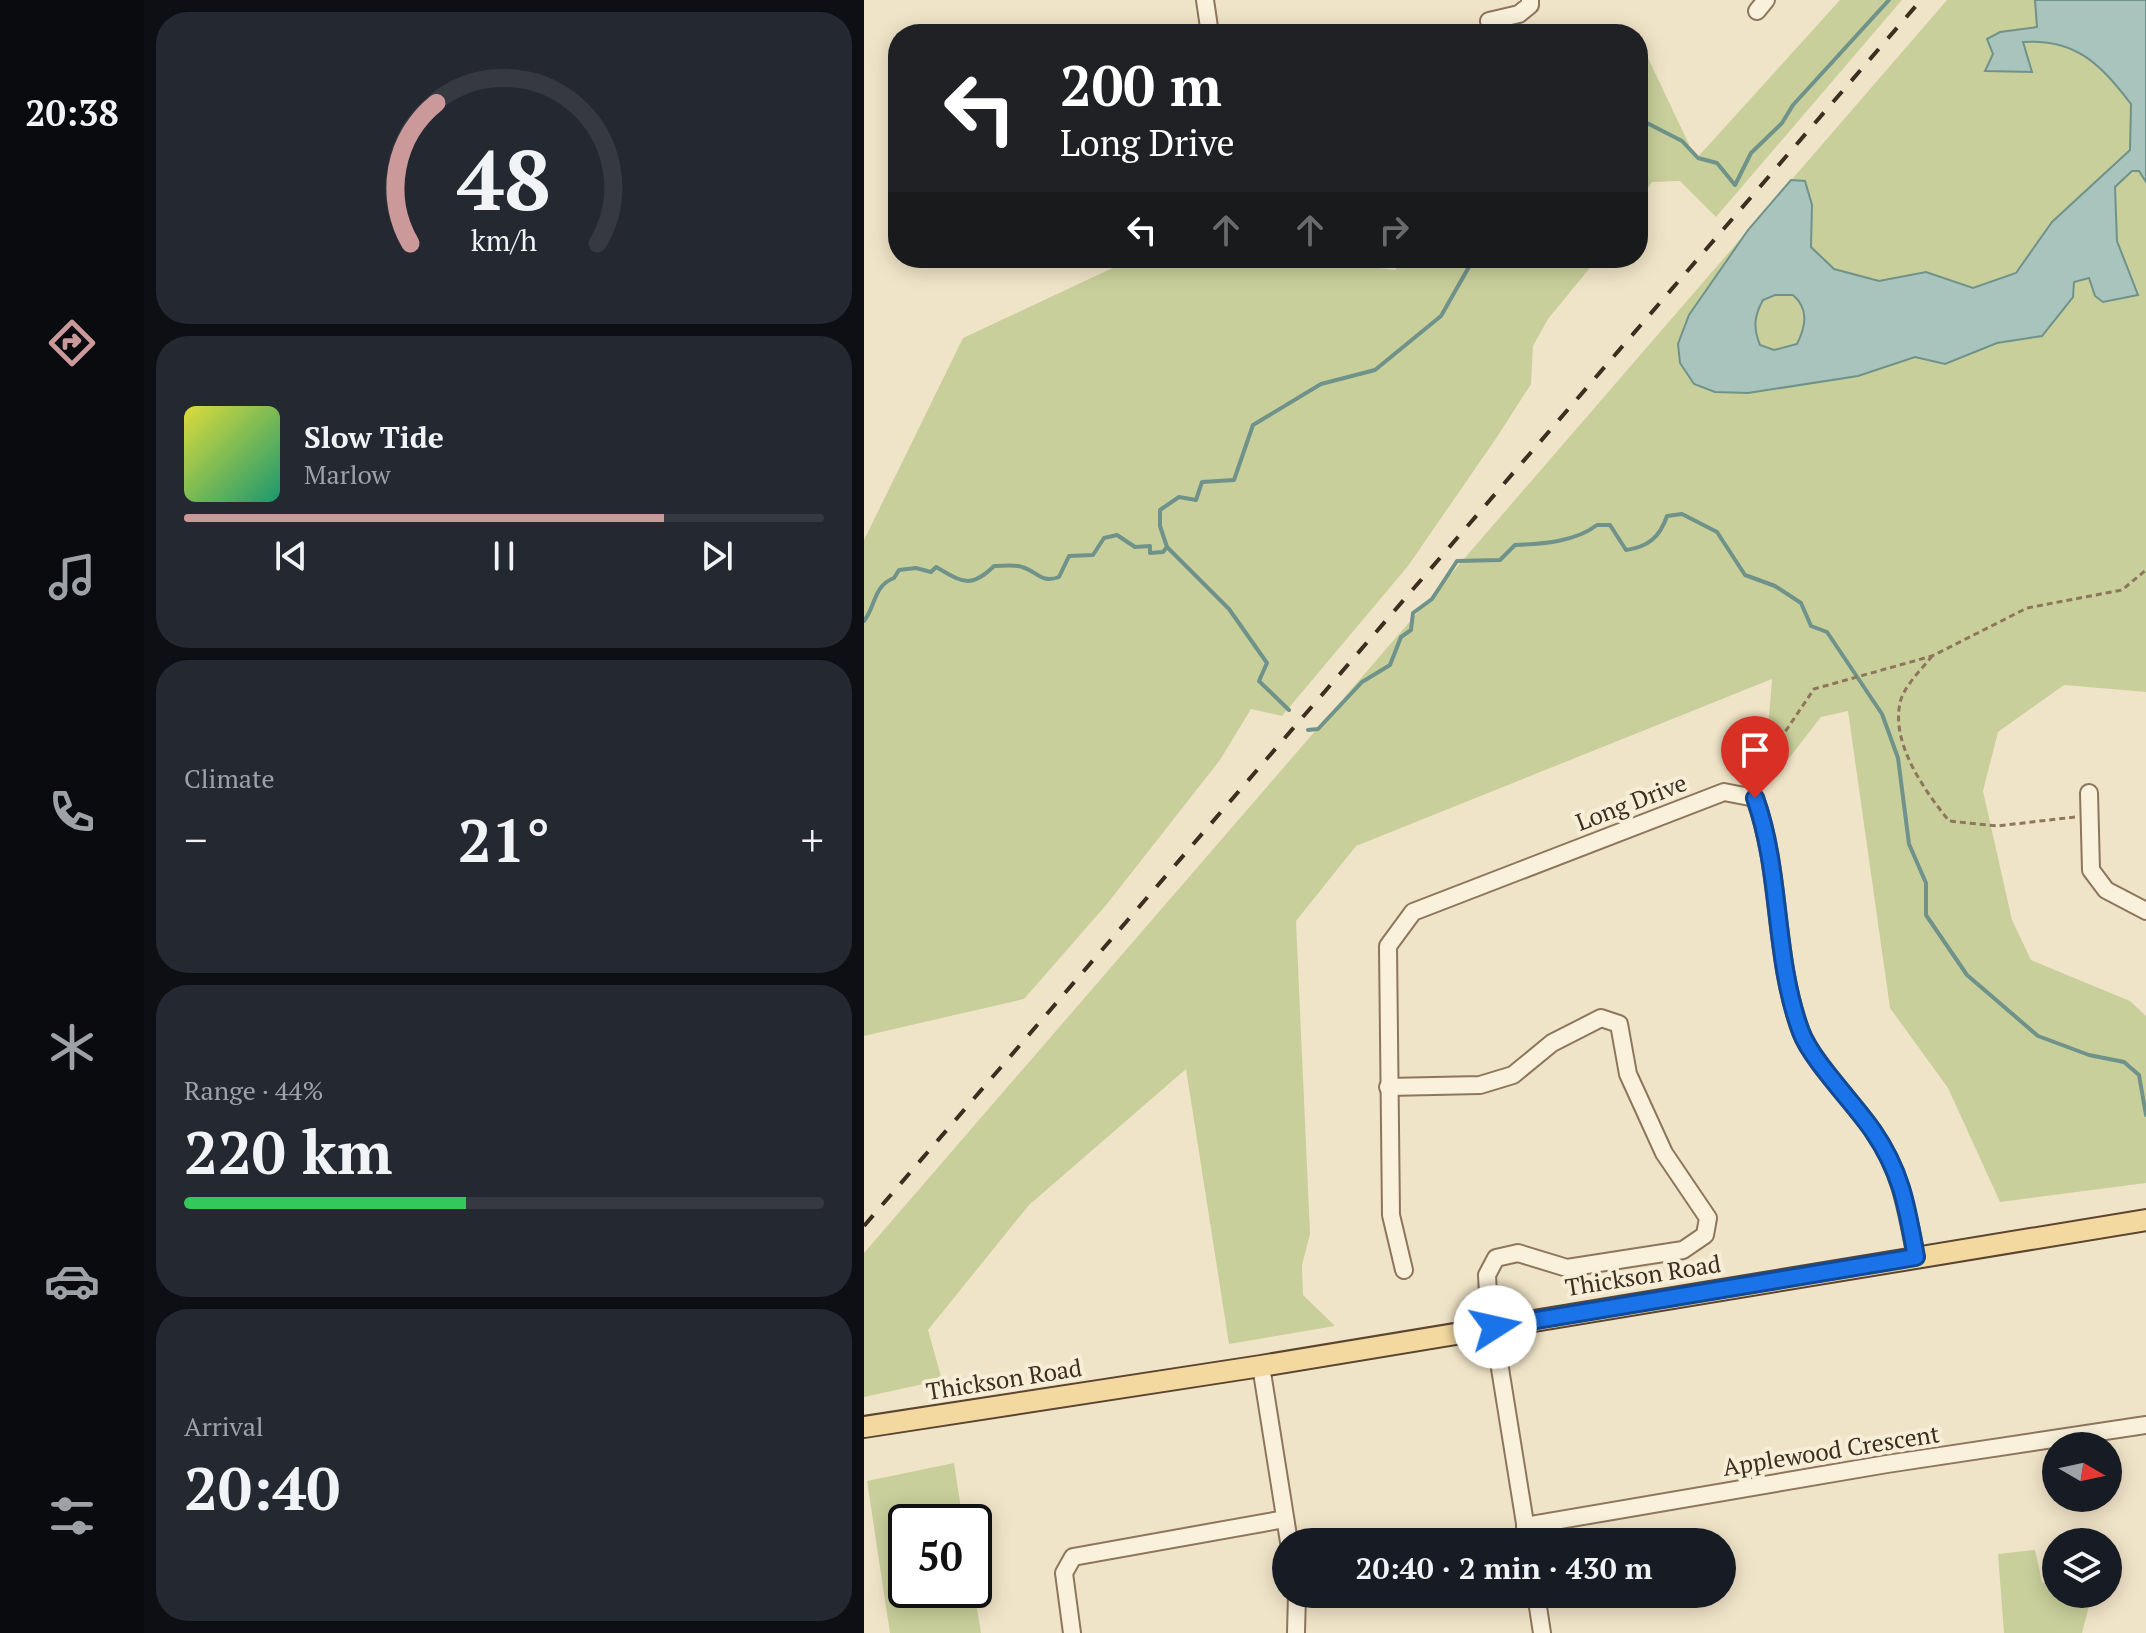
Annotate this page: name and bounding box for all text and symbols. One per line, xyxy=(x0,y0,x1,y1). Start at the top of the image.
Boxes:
text: 200 m xyxy=(1060,48,1222,122)
icon: left xyxy=(928,56,1032,160)
text: 20:38 xyxy=(25,89,119,136)
text: Long Drive xyxy=(1060,119,1235,166)
text: 48 xyxy=(457,124,551,234)
icon: left xyxy=(1120,208,1164,252)
icon: ahead xyxy=(1204,208,1248,252)
icon: ahead xyxy=(1288,208,1332,252)
icon: right xyxy=(1372,208,1416,252)
text: km/h xyxy=(471,221,537,259)
icon: directions xyxy=(44,315,100,371)
text: Slow Tide xyxy=(304,417,444,457)
text: Marlow xyxy=(304,457,390,491)
icon: previous xyxy=(269,534,313,578)
icon: pause xyxy=(482,534,526,578)
icon: next xyxy=(695,534,739,578)
icon: music xyxy=(44,549,100,605)
pin xyxy=(1721,716,1789,798)
icon: arrive xyxy=(1733,728,1777,772)
text: Climate xyxy=(184,761,275,795)
street label: Long Drive xyxy=(1571,766,1691,838)
icon: phone xyxy=(44,784,100,840)
text: 21° xyxy=(458,800,550,879)
text: − xyxy=(184,810,207,869)
text: + xyxy=(801,810,824,869)
icon: climate xyxy=(44,1019,100,1075)
text: Range · 44% xyxy=(184,1073,323,1107)
text: 220 km xyxy=(184,1112,392,1191)
street label: Thickson Road xyxy=(1563,1247,1723,1303)
icon: car xyxy=(44,1253,100,1309)
position arrow xyxy=(1453,1285,1537,1369)
street label: Thickson Road xyxy=(924,1351,1084,1407)
text: Arrival xyxy=(184,1409,264,1443)
street label: Applewood Crescent xyxy=(1720,1417,1942,1483)
north arrow xyxy=(2042,1432,2122,1512)
map controls xyxy=(2042,1432,2122,1608)
text: 20:40 xyxy=(184,1448,340,1527)
icon: filters xyxy=(44,1488,100,1544)
speed limit sign: 50 xyxy=(888,1504,992,1608)
button: layers xyxy=(2042,1528,2122,1608)
text: 20:40 · 2 min · 430 m xyxy=(1356,1548,1652,1588)

